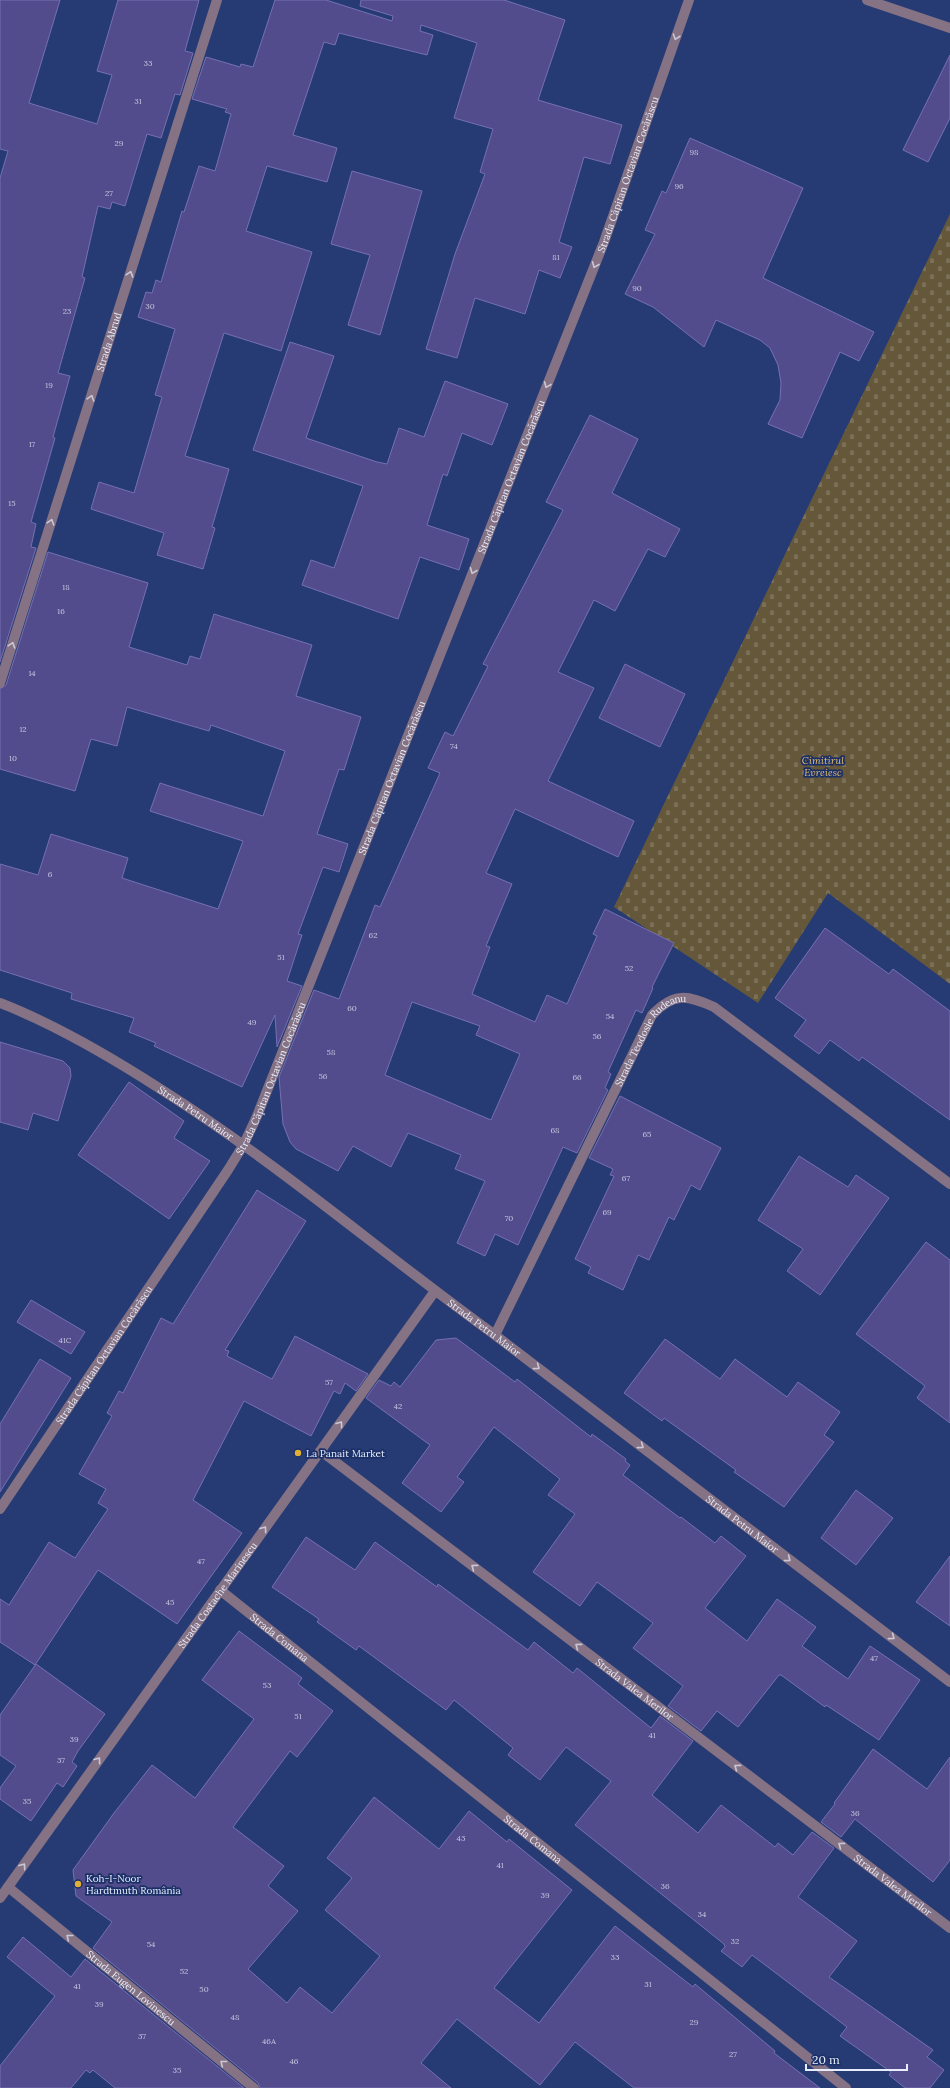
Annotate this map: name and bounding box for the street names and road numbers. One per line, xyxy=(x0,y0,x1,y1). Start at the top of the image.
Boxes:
street label: Strada Căpitan Octavian Cocărăscu xyxy=(595,95,662,254)
street label: Strada Abrud xyxy=(93,311,124,373)
street label: Strada Căpitan Octavian Cocărăscu xyxy=(475,398,548,555)
street label: Strada Căpitan Octavian Cocărăscu xyxy=(355,699,428,857)
street label: Strada Teodosie Rudeanu xyxy=(612,992,686,1089)
street label: Strada Căpitan Octavian Cocărăscu xyxy=(233,1000,309,1157)
street label: Strada Petru Maior xyxy=(155,1083,237,1143)
street label: Strada Căpitan Octavian Cocărăscu xyxy=(53,1283,155,1427)
street label: Strada Petru Maior xyxy=(445,1296,524,1360)
street label: Strada Petru Maior xyxy=(703,1492,782,1556)
street label: Strada Costache Marinescu xyxy=(175,1539,260,1651)
street label: Strada Comana xyxy=(247,1611,311,1665)
street label: Strada Valea Merilor xyxy=(593,1656,677,1724)
street label: Strada Comana xyxy=(501,1812,565,1867)
street label: Strada Valea Merilor xyxy=(851,1851,935,1919)
street label: Strada Eugen Lovinescu xyxy=(84,1948,178,2028)

